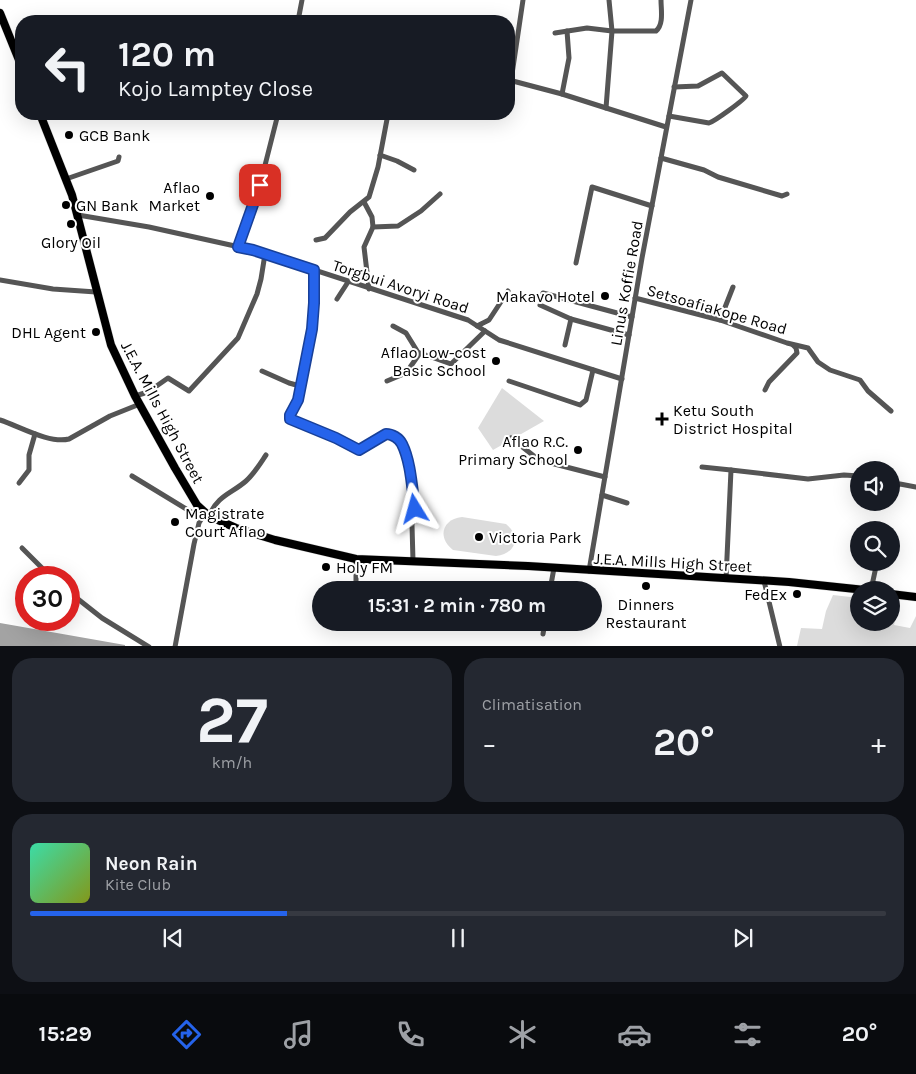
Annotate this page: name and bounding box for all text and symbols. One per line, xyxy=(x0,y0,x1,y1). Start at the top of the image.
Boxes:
text: 120 m xyxy=(118,34,216,75)
icon: left xyxy=(35,35,100,100)
text: Kojo Lamptey Close xyxy=(118,76,313,102)
place label: GCB Bank xyxy=(79,126,150,145)
marker: GCB Bank xyxy=(63,129,75,141)
pin xyxy=(239,164,281,206)
icon: arrive xyxy=(246,171,274,199)
place label: Aflao Market xyxy=(149,178,200,215)
marker: Aflao Market xyxy=(204,190,216,202)
place label: GN Bank xyxy=(76,196,138,215)
marker: GN Bank xyxy=(60,199,72,211)
marker: Glory Oil xyxy=(65,218,77,230)
street label: Linus Koffie Road xyxy=(606,219,647,347)
place label: Glory Oil xyxy=(41,233,101,252)
street label: Torgbui Avoryi Road xyxy=(330,255,471,317)
street label: Setsoafiakope Road xyxy=(645,280,789,339)
place label: Makavo Hotel xyxy=(496,287,595,306)
marker: Makavo Hotel xyxy=(599,290,611,302)
place label: DHL Agent xyxy=(11,323,86,342)
marker: DHL Agent xyxy=(90,326,102,338)
street label: J.E.A. Mills High Street xyxy=(117,338,208,487)
place label: Aflao Low-cost Basic School xyxy=(381,343,486,380)
marker: Aflao Low-cost Basic School xyxy=(490,355,502,367)
place label: Ketu South District Hospital xyxy=(673,401,793,438)
marker: Ketu South District Hospital xyxy=(655,412,669,426)
place label: Aflao R.C. Primary School xyxy=(458,432,568,469)
marker: Aflao R.C. Primary School xyxy=(572,444,584,456)
map controls xyxy=(850,461,900,631)
button: sound xyxy=(850,461,900,511)
position arrow xyxy=(388,482,440,534)
place label: Magistrate Court Aflao xyxy=(185,504,266,541)
marker: Magistrate Court Aflao xyxy=(169,516,181,528)
button: search xyxy=(850,521,900,571)
place label: Victoria Park xyxy=(489,528,581,547)
marker: Victoria Park xyxy=(473,531,485,543)
street label: J.E.A. Mills High Street xyxy=(593,549,753,576)
place label: Holy FM xyxy=(336,558,393,577)
marker: Holy FM xyxy=(320,561,332,573)
speed limit sign: 30 xyxy=(15,566,80,631)
marker: Dinners Restaurant xyxy=(640,580,652,592)
button: layers xyxy=(850,581,900,631)
place label: FedEx xyxy=(744,585,787,604)
marker: FedEx xyxy=(791,588,803,600)
text: 15:31 · 2 min · 780 m xyxy=(368,595,546,617)
place label: Dinners Restaurant xyxy=(605,595,687,632)
text: 27 xyxy=(196,682,268,758)
text: Climatisation xyxy=(482,695,582,714)
text: 20° xyxy=(653,720,715,765)
text: − xyxy=(482,727,497,760)
text: + xyxy=(871,727,886,760)
text: km/h xyxy=(212,753,252,772)
text: Neon Rain xyxy=(105,853,198,875)
text: Kite Club xyxy=(105,875,171,894)
icon: previous xyxy=(159,924,187,952)
icon: pause xyxy=(444,924,472,952)
icon: next xyxy=(729,924,757,952)
icon: directions xyxy=(169,1017,204,1052)
icon: music xyxy=(281,1017,316,1052)
icon: phone xyxy=(393,1017,428,1052)
icon: climate xyxy=(505,1017,540,1052)
icon: car xyxy=(617,1017,652,1052)
icon: filters xyxy=(730,1017,765,1052)
text: 15:29 xyxy=(39,1021,92,1047)
text: 20° xyxy=(842,1021,877,1047)

